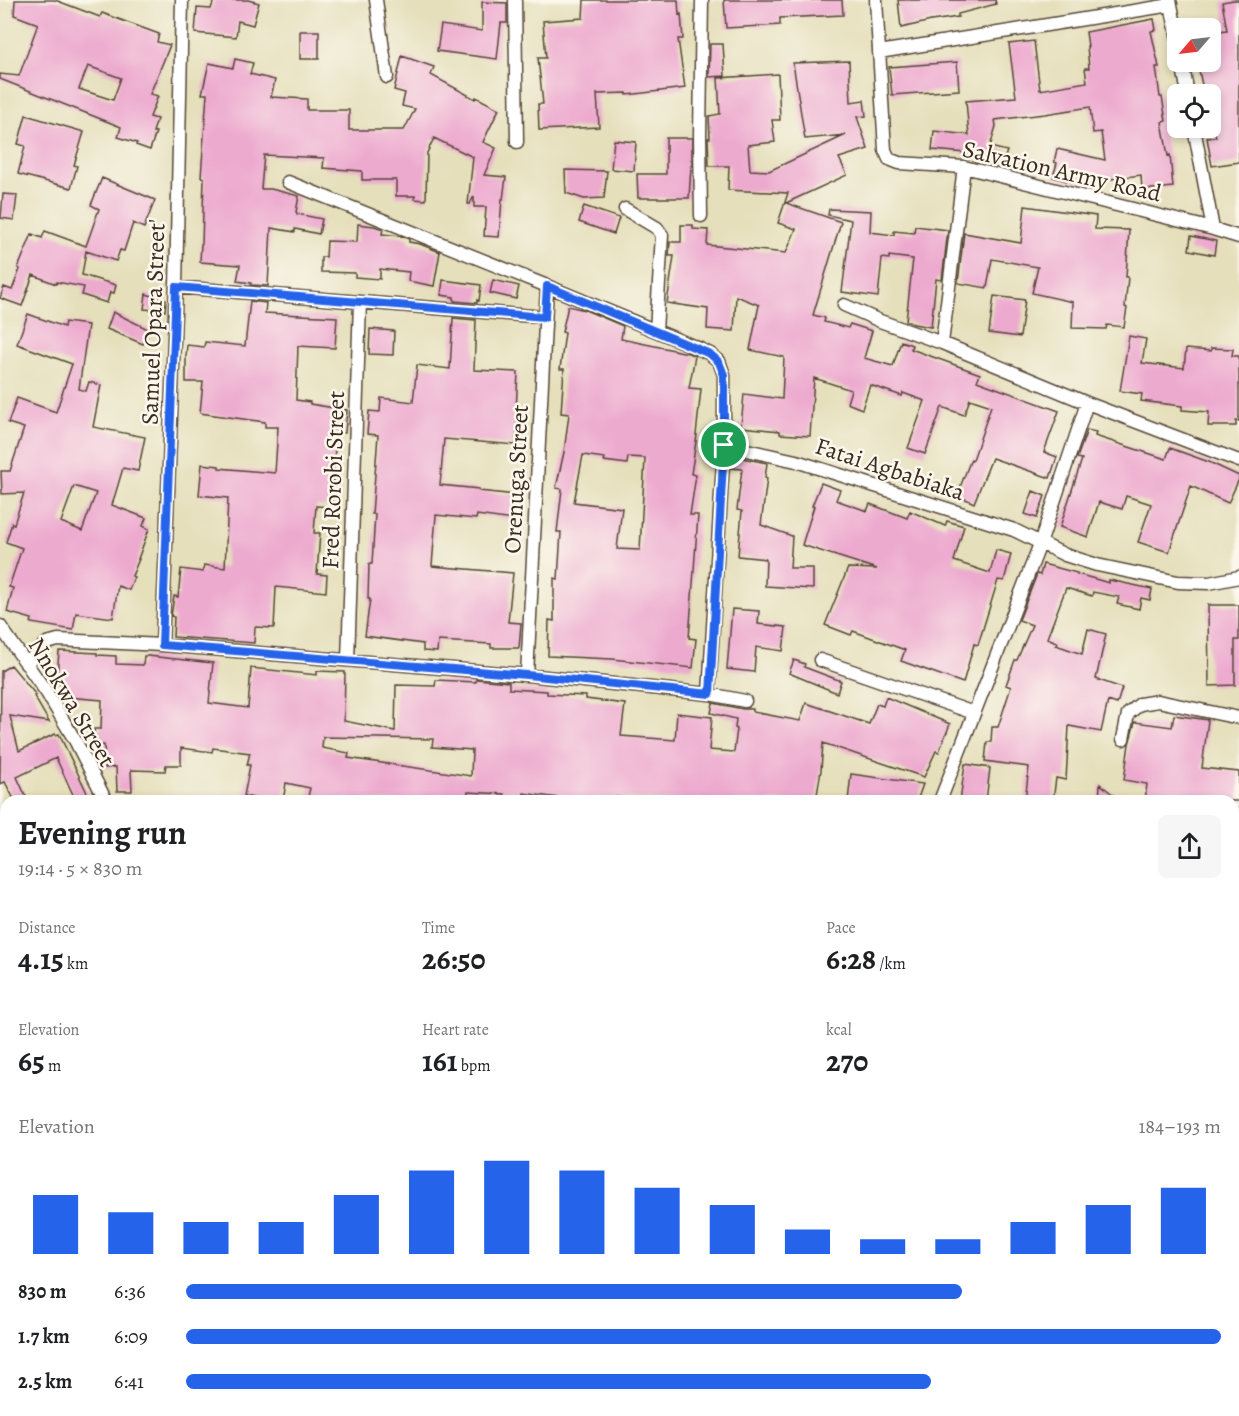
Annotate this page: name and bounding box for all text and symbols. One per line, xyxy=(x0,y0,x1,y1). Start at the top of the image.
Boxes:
north arrow xyxy=(1167,18,1221,72)
map controls xyxy=(1167,18,1221,138)
button: locate xyxy=(1167,84,1221,138)
street label: Salvation Army Road xyxy=(960,133,1165,209)
street label: Samuel Opara Street' xyxy=(133,218,173,426)
street label: Fred Rorobi Street xyxy=(314,390,352,570)
street label: Orenuga Street xyxy=(496,404,536,554)
pin xyxy=(698,419,749,470)
icon: arrive xyxy=(707,428,740,461)
street label: Fatai Agbabiaka xyxy=(811,430,970,508)
street label: Nnokwa Street xyxy=(21,631,123,773)
text: Evening run xyxy=(18,810,187,855)
button: share xyxy=(1158,815,1221,878)
text: 19:14 · 5 × 830 m xyxy=(18,855,142,882)
text: Distance xyxy=(18,917,75,939)
text: Time xyxy=(422,917,455,939)
text: Pace xyxy=(826,917,856,939)
text: 4.15 xyxy=(18,939,64,979)
text: 26:50 xyxy=(422,939,486,979)
text: 6:28 xyxy=(826,939,876,979)
text: km xyxy=(64,953,88,975)
text: /km xyxy=(876,953,906,975)
text: Elevation xyxy=(18,1019,79,1041)
text: Heart rate xyxy=(422,1019,489,1041)
text: kcal xyxy=(826,1019,852,1041)
text: 65 xyxy=(18,1041,45,1081)
text: 161 xyxy=(422,1041,458,1081)
text: 270 xyxy=(826,1041,868,1081)
text: m xyxy=(45,1055,61,1077)
text: bpm xyxy=(458,1055,491,1077)
text: Elevation xyxy=(18,1113,95,1140)
text: 184–193 m xyxy=(1138,1113,1221,1140)
text: 830 m xyxy=(18,1278,67,1305)
text: 6:36 xyxy=(114,1278,146,1305)
text: 1.7 km xyxy=(18,1323,70,1350)
text: 6:09 xyxy=(114,1323,148,1350)
text: 2.5 km xyxy=(18,1368,72,1395)
text: 6:41 xyxy=(114,1368,144,1395)

